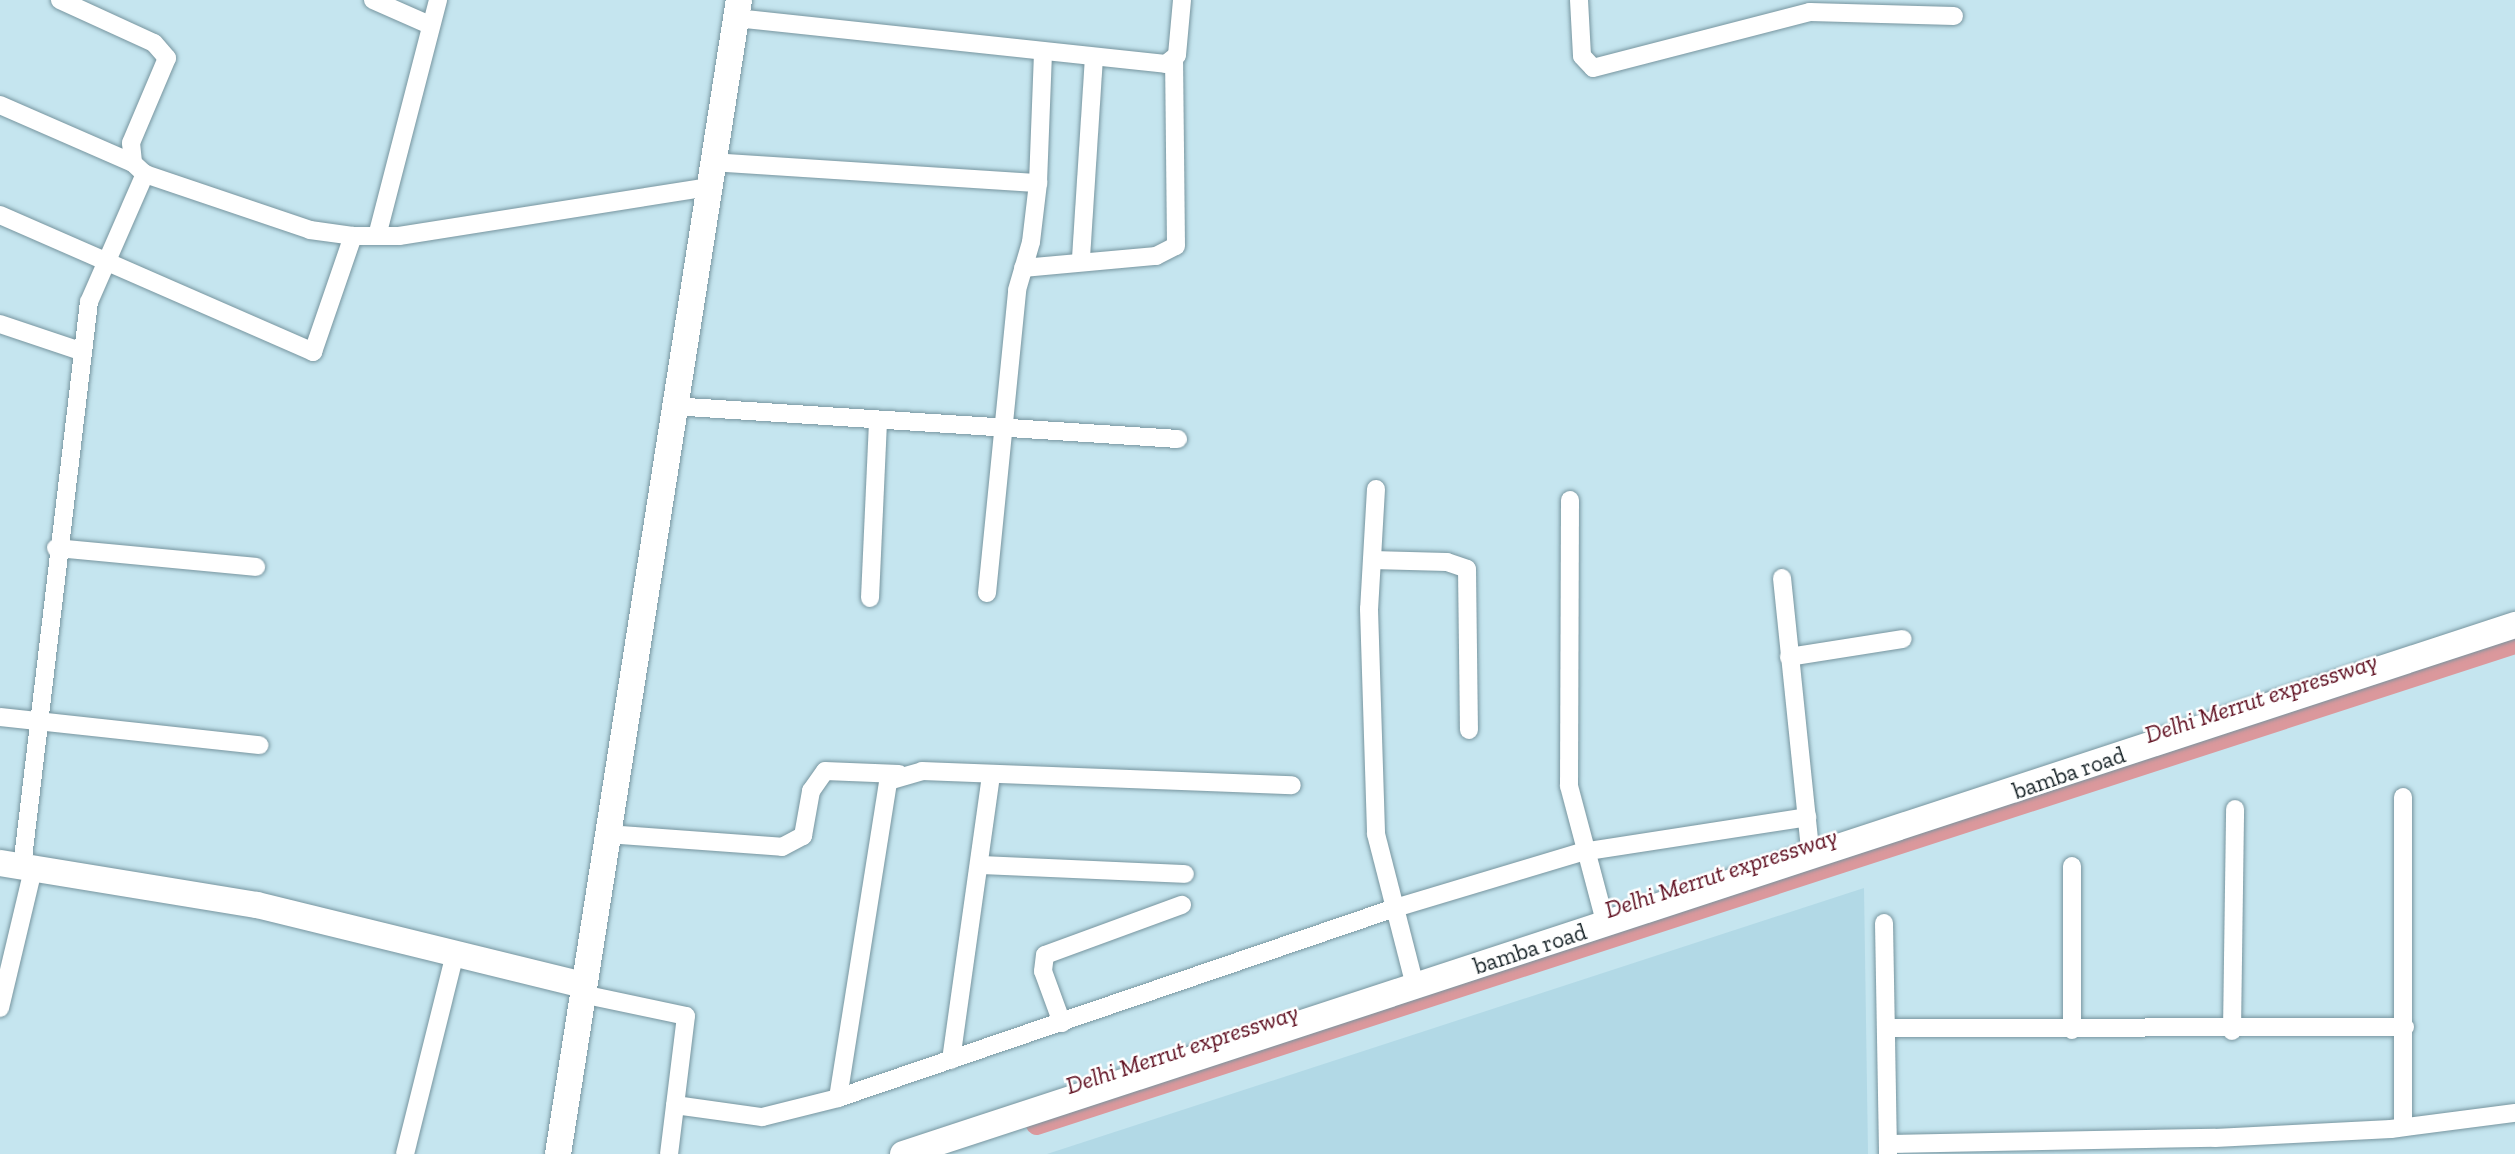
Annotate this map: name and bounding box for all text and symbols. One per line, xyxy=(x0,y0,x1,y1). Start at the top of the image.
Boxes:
water label: Delhi Merrut expressway xyxy=(2141,647,2381,749)
street label: bamba road xyxy=(2009,741,2129,805)
water label: Delhi Merrut expressway xyxy=(1601,822,1841,924)
street label: bamba road xyxy=(1470,918,1590,980)
water label: Delhi Merrut expressway xyxy=(1062,998,1302,1100)

